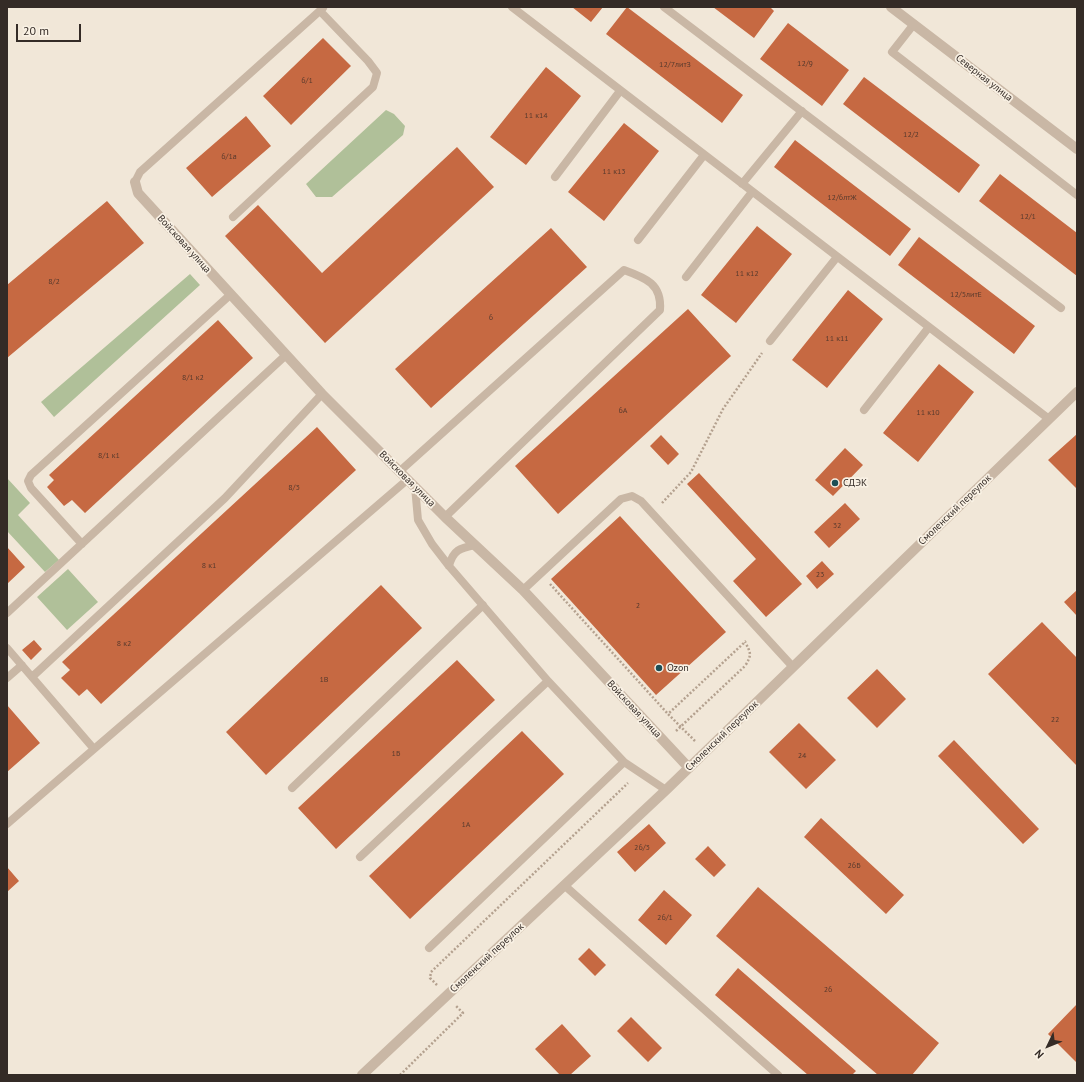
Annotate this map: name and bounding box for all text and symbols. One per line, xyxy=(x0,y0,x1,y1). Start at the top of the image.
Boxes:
scale bar xyxy=(18,16,83,42)
text: 20 m xyxy=(23,23,49,38)
street label: Северная улица xyxy=(953,52,1015,104)
house number: 12/9 xyxy=(797,59,813,69)
house number: 12/7литЗ xyxy=(659,60,691,70)
house number: 6/1 xyxy=(301,76,313,86)
house number: 11 к14 xyxy=(524,111,548,121)
house number: 12/2 xyxy=(903,130,919,140)
house number: 6/1а xyxy=(221,152,237,162)
house number: 11 к13 xyxy=(602,167,626,177)
house number: 12/6лтЖ xyxy=(827,193,857,203)
street label: Войсковая улица xyxy=(155,212,213,276)
house number: 12/1 xyxy=(1020,212,1036,222)
house number: 11 к12 xyxy=(735,269,759,279)
house number: 8/2 xyxy=(48,277,60,287)
house number: 12/5литЕ xyxy=(950,290,982,300)
house number: 6 xyxy=(489,313,493,323)
house number: 11 к11 xyxy=(825,334,849,344)
house number: 8/1 к2 xyxy=(182,373,204,383)
house number: 6А xyxy=(618,406,628,416)
house number: 11 к10 xyxy=(916,408,940,418)
street label: Войсковая улица xyxy=(377,449,437,509)
house number: 8/1 к1 xyxy=(98,451,120,461)
street label: Смоленский переулок xyxy=(916,472,994,548)
place label: СДЭК xyxy=(843,477,867,489)
marker: СДЭК xyxy=(830,478,840,488)
house number: 8/3 xyxy=(288,483,300,493)
house number: 32 xyxy=(833,521,841,531)
house number: 8 к1 xyxy=(202,561,216,571)
house number: 23 xyxy=(816,570,824,580)
house number: 2 xyxy=(636,601,640,611)
house number: 8 к2 xyxy=(117,639,131,649)
place label: Ozon xyxy=(667,662,689,674)
marker: Ozon xyxy=(654,663,664,673)
house number: 1В xyxy=(319,675,329,685)
street label: Войсковая улица xyxy=(604,678,664,740)
street label: Смоленский переулок xyxy=(683,698,761,774)
house number: 22 xyxy=(1051,715,1059,725)
house number: 1Б xyxy=(392,749,400,759)
house number: 24 xyxy=(798,751,806,761)
house number: 1А xyxy=(461,820,471,830)
house number: 26/3 xyxy=(634,843,650,853)
house number: 26Б xyxy=(847,861,861,871)
house number: 26/1 xyxy=(657,913,673,923)
street label: Смоленский переулок xyxy=(448,921,526,995)
house number: 26 xyxy=(824,985,832,995)
north arrow xyxy=(1028,1026,1068,1066)
text: N xyxy=(1032,1047,1047,1062)

